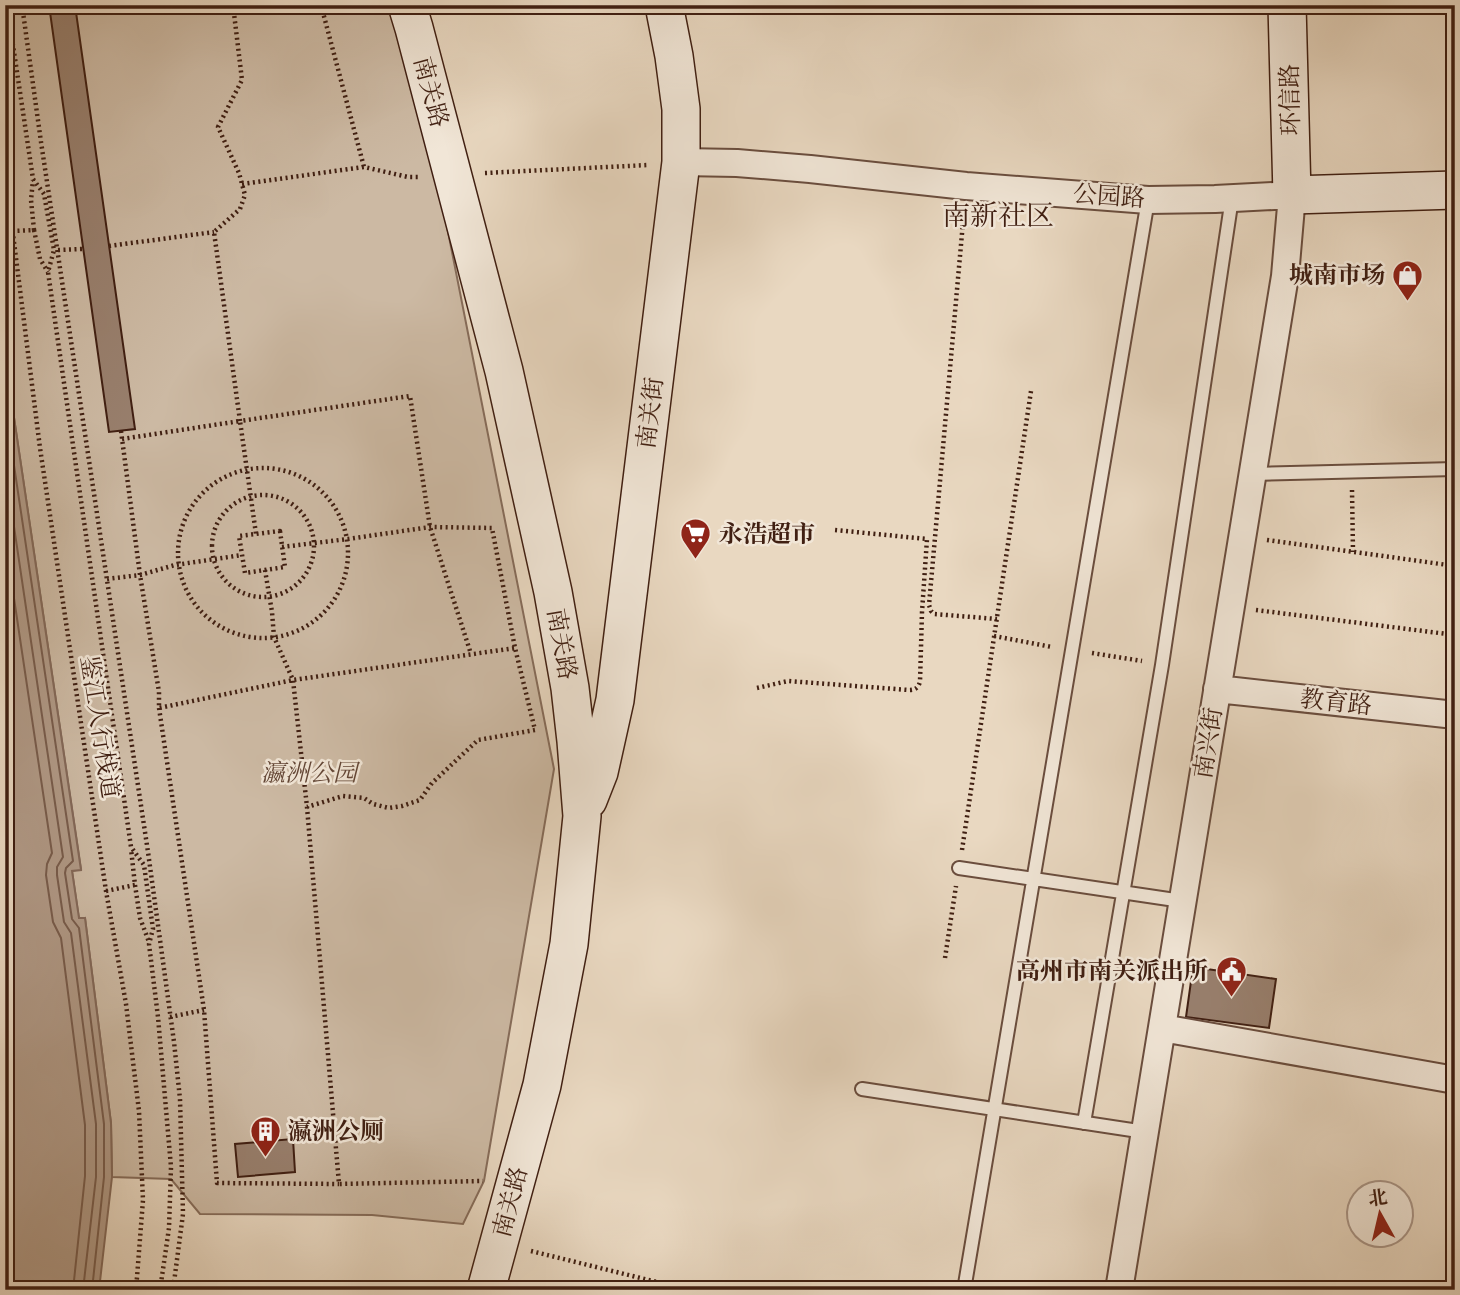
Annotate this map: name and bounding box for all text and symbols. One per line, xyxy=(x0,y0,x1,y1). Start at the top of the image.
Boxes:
street label: 南关路 xyxy=(407,53,455,131)
street label: 环信路 xyxy=(1274,64,1306,136)
street label: 公园路 xyxy=(1072,179,1146,213)
district label: 南新社区 xyxy=(942,198,1054,233)
shop icon: 城南市场 xyxy=(1391,258,1425,302)
place label: 城南市场 xyxy=(1289,260,1385,290)
street label: 南关街 xyxy=(631,375,669,451)
supermarket icon: 永浩超市 xyxy=(679,517,713,561)
place label: 永浩超市 xyxy=(719,519,815,549)
street label: 南关路 xyxy=(541,606,583,682)
street label: 鉴江人行栈道 xyxy=(74,654,126,800)
street label: 教育路 xyxy=(1299,683,1373,721)
street label: 南兴街 xyxy=(1188,705,1228,781)
park label: 瀛洲公园 xyxy=(261,758,361,788)
public building icon: 高州市南关派出所 xyxy=(1214,954,1248,998)
place label: 高州市南关派出所 xyxy=(1016,956,1208,986)
building icon: 瀛洲公厕 xyxy=(248,1114,282,1158)
place label: 瀛洲公厕 xyxy=(288,1116,384,1146)
street label: 南关路 xyxy=(486,1163,534,1241)
north arrow xyxy=(1344,1180,1414,1250)
text: 北 xyxy=(1367,1185,1389,1210)

